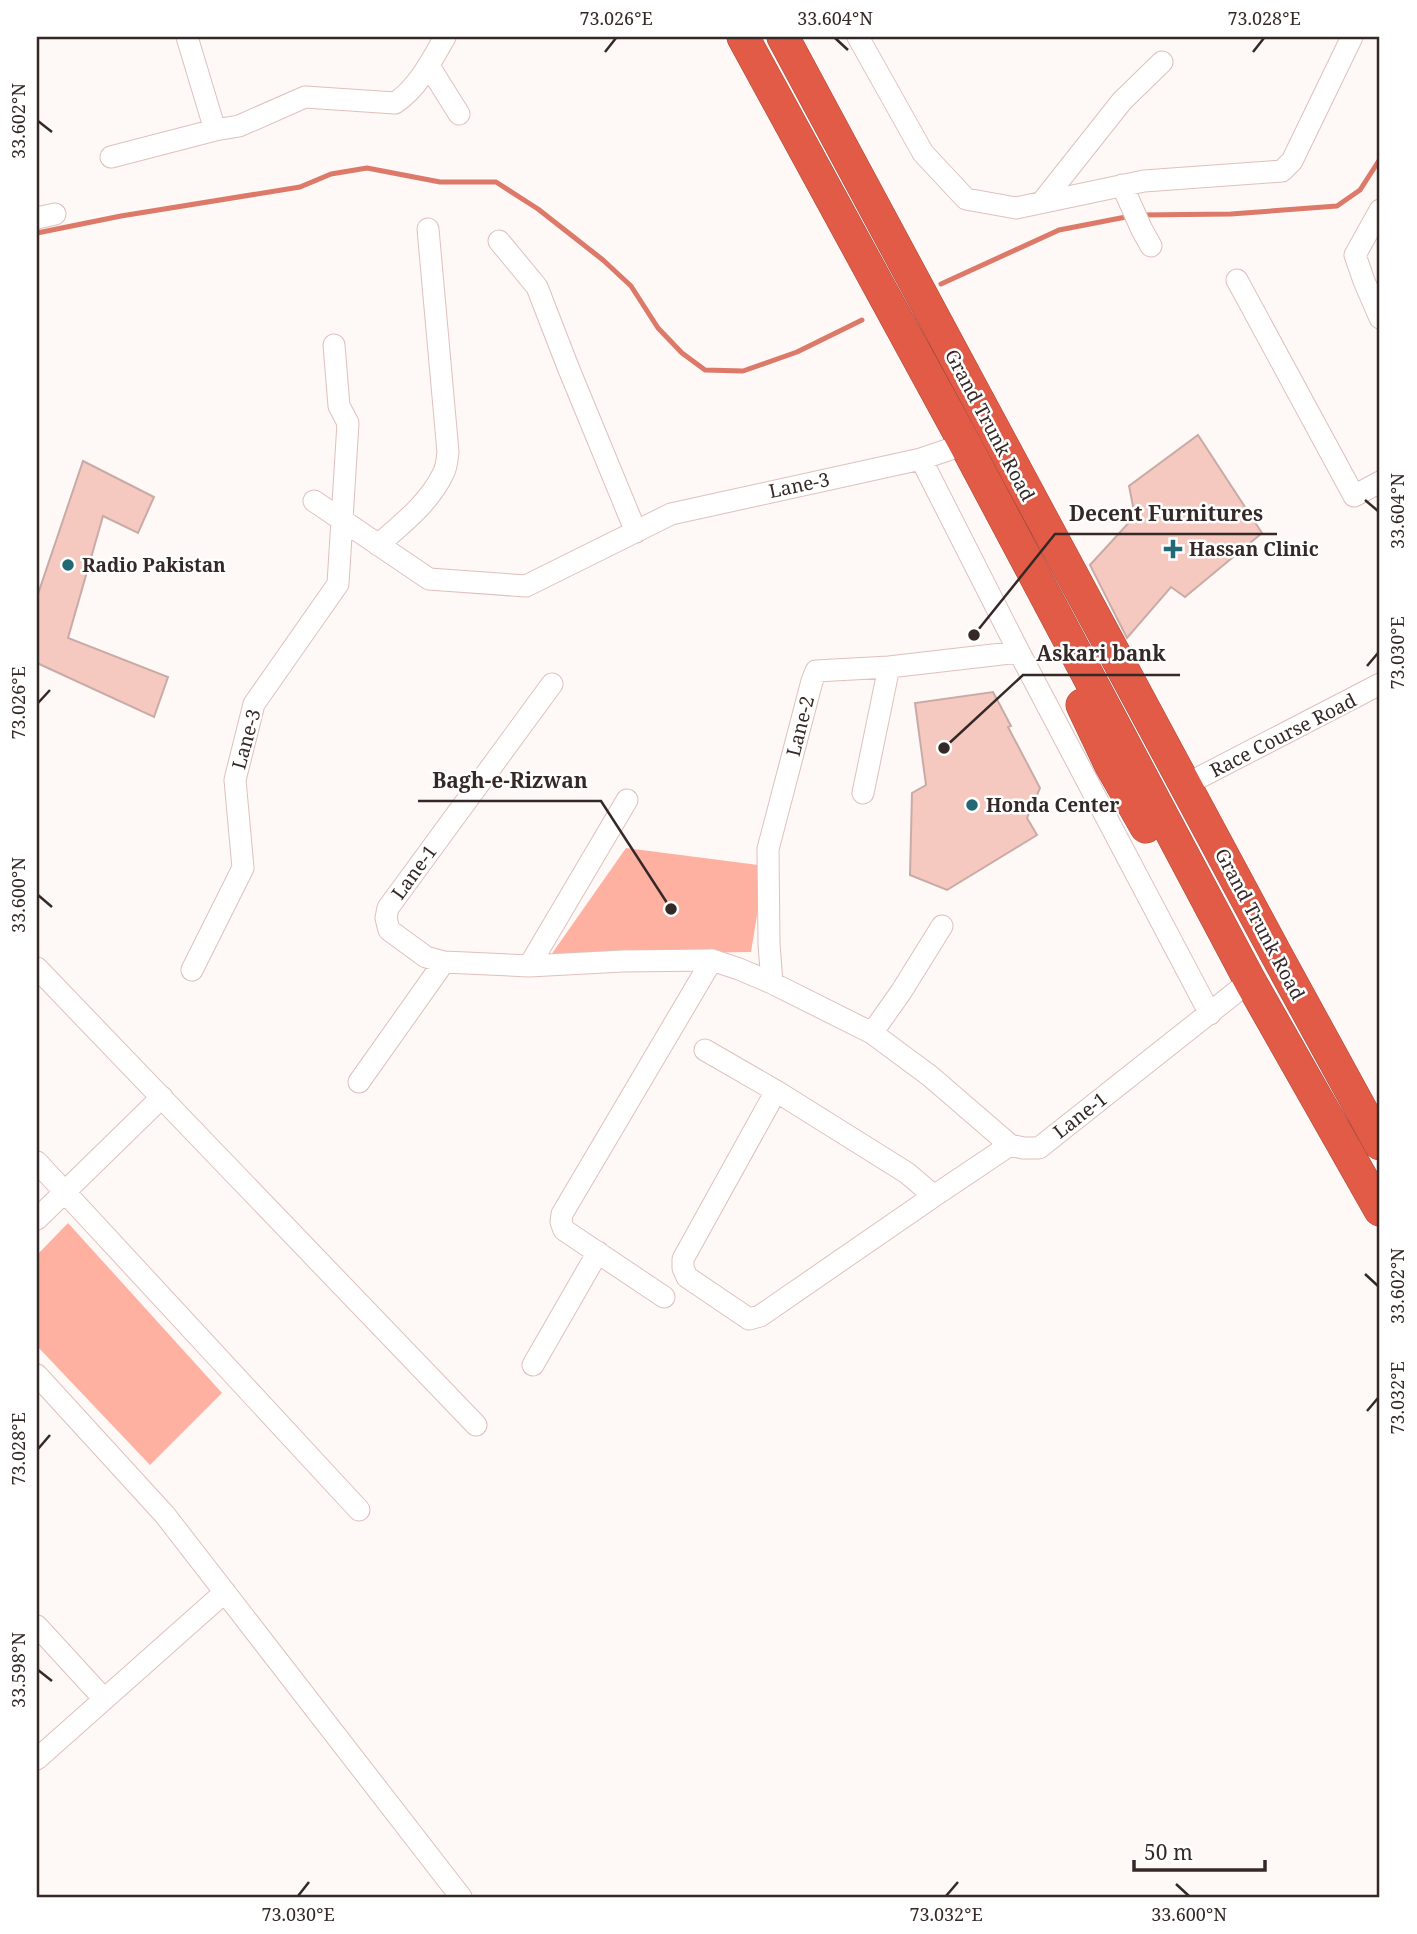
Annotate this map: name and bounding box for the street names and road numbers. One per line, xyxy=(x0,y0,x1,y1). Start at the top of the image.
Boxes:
street label: Grand Trunk Road xyxy=(939,345,1041,506)
street label: Lane-3 xyxy=(766,466,832,504)
street label: Race Course Road xyxy=(1205,687,1361,783)
street label: Lane-2 xyxy=(780,693,820,759)
street label: Lane-3 xyxy=(225,706,267,772)
street label: Lane-1 xyxy=(385,839,443,905)
street label: Grand Trunk Road xyxy=(1209,844,1311,1005)
street label: Lane-1 xyxy=(1048,1086,1112,1144)

